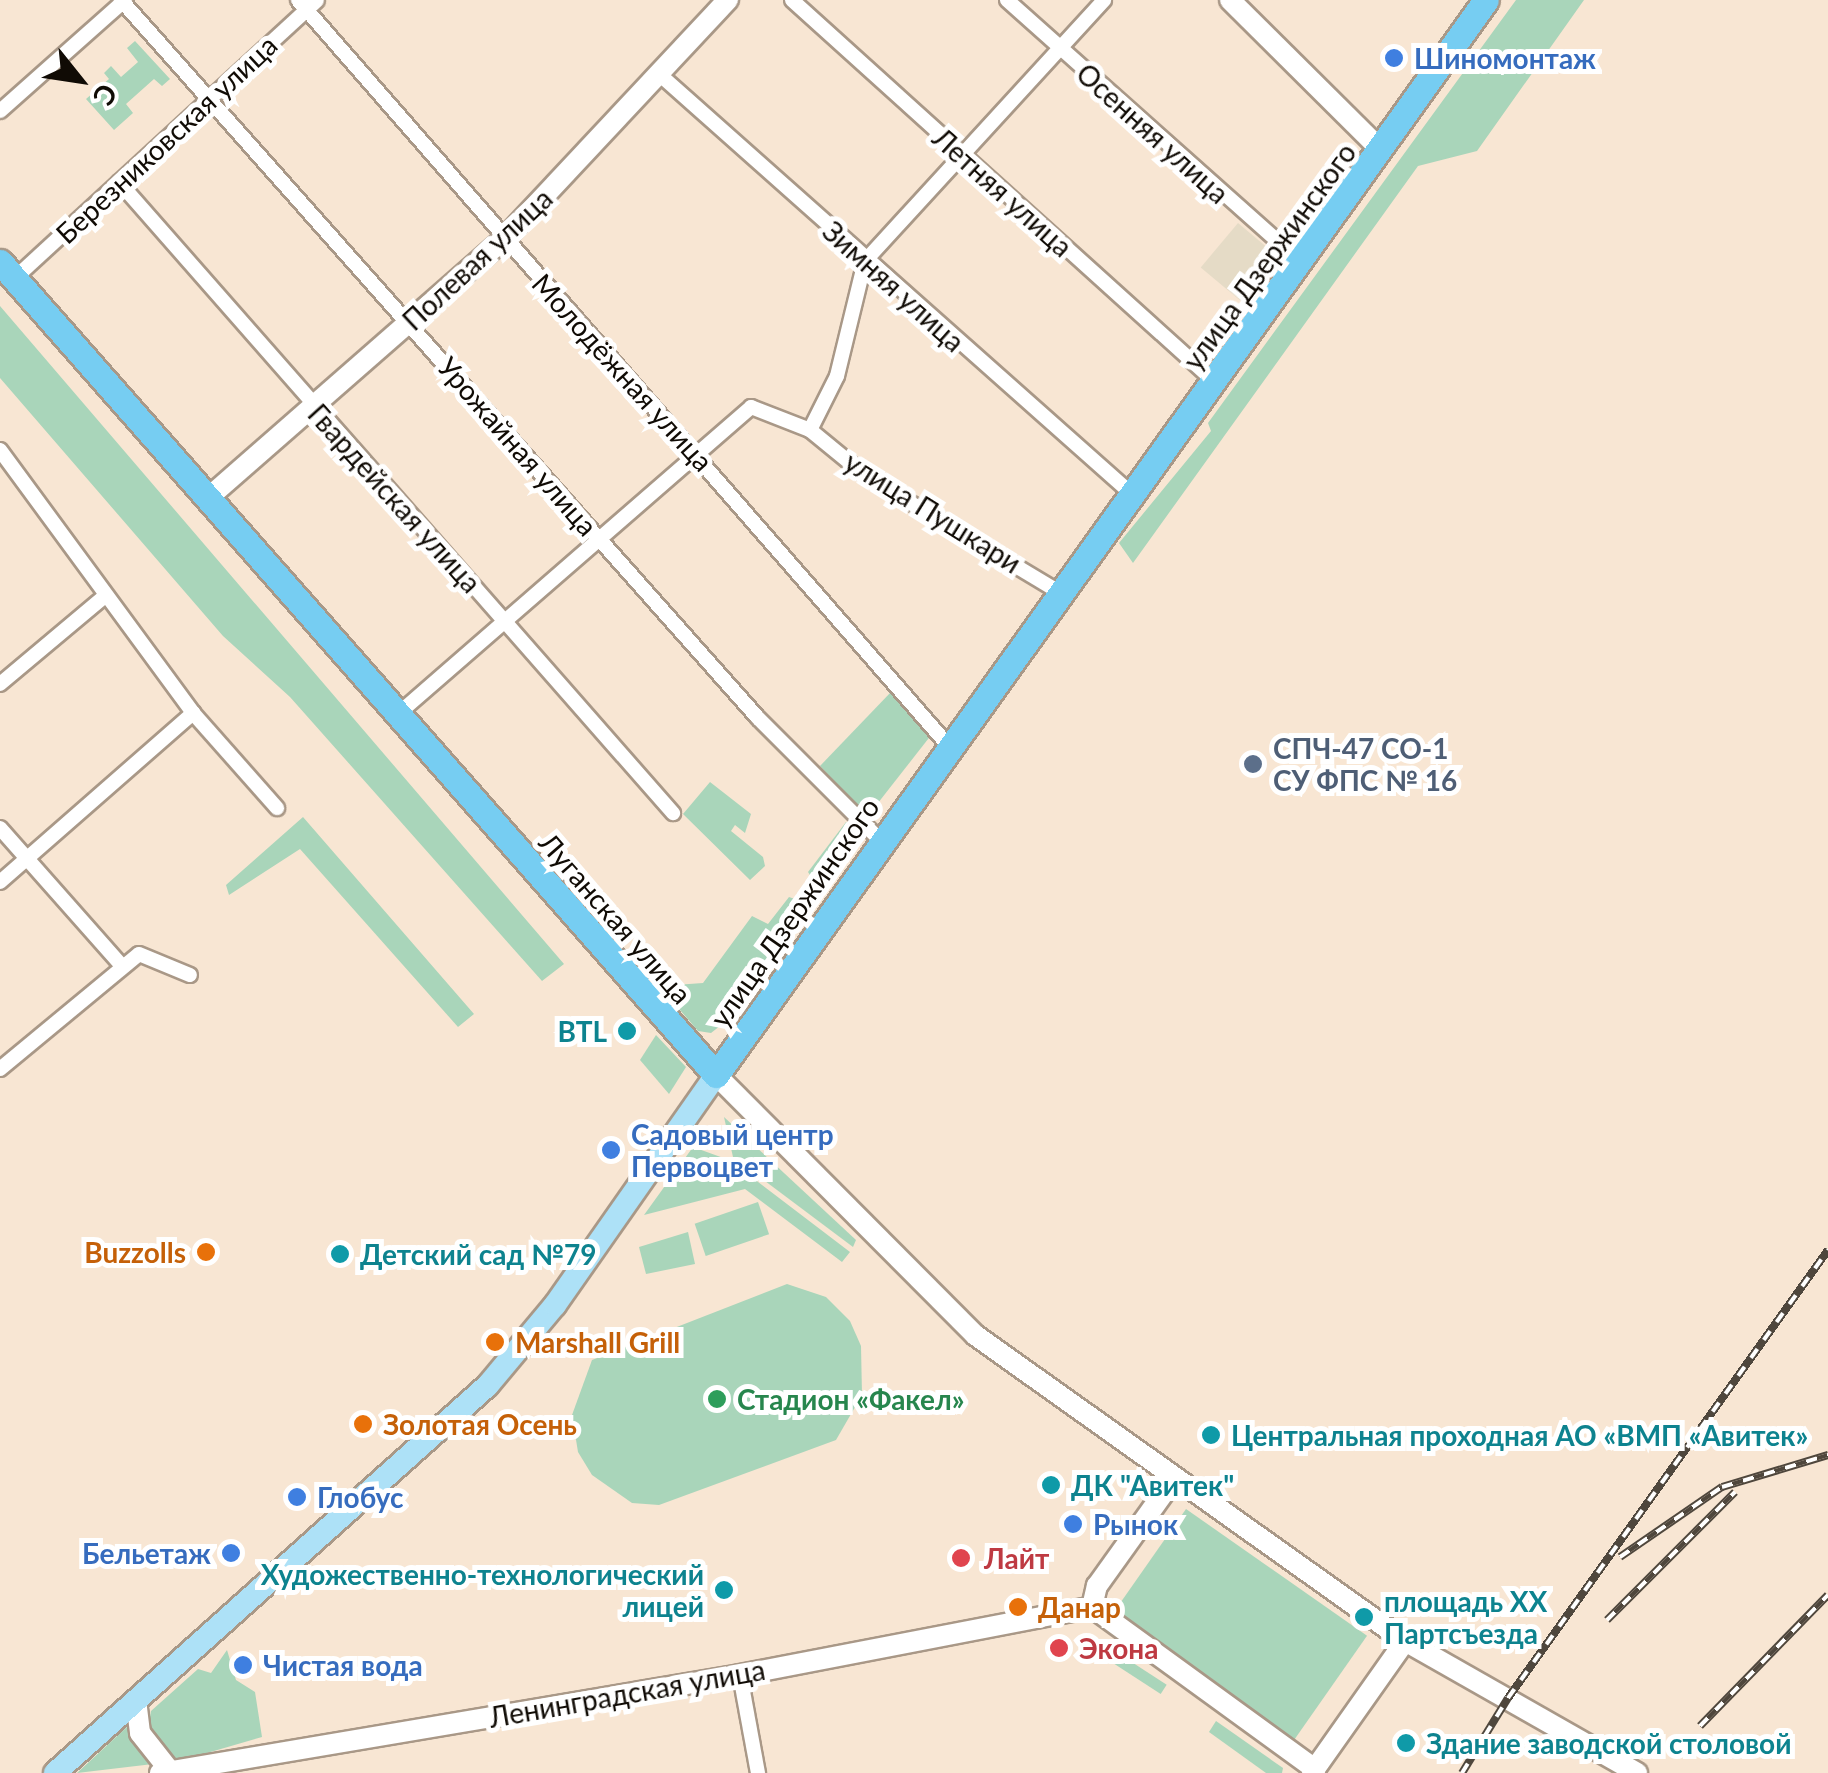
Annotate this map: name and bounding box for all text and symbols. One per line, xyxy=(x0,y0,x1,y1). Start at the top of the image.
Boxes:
street label: Березниковская улица xyxy=(49,28,283,250)
north arrow xyxy=(30,30,130,130)
place label: Шиномонтаж xyxy=(1414,41,1596,75)
marker: Шиномонтаж xyxy=(1383,47,1405,69)
street label: Осенняя улица xyxy=(1070,56,1236,210)
text: С xyxy=(87,78,125,112)
street label: Летняя улица xyxy=(926,121,1080,263)
street label: улица Дзержинского xyxy=(1175,136,1363,376)
street label: Полевая улица xyxy=(395,181,559,337)
street label: Зимняя улица xyxy=(816,214,972,358)
street label: Молодёжная улица xyxy=(526,266,720,478)
street label: Урожайная улица xyxy=(431,350,605,542)
street label: Гвардейская улица xyxy=(302,397,488,599)
street label: улица Пушкари xyxy=(839,444,1027,580)
place label: СПЧ-47 СО-1 СУ ФПС № 16 xyxy=(1273,731,1457,797)
marker: СПЧ-47 СО-1 СУ ФПС № 16 xyxy=(1242,753,1264,775)
street label: улица Дзержинского xyxy=(702,791,886,1033)
street label: Луганская улица xyxy=(533,826,699,1010)
place label: BTL xyxy=(557,1014,607,1048)
marker: BTL xyxy=(616,1020,638,1042)
place label: Садовый центр Первоцвет xyxy=(631,1117,834,1183)
marker: Садовый центр Первоцвет xyxy=(600,1139,622,1161)
place label: Buzzolls xyxy=(84,1235,186,1269)
place label: Детский сад №79 xyxy=(360,1237,597,1271)
marker: Buzzolls xyxy=(195,1241,217,1263)
marker: Детский сад №79 xyxy=(329,1243,351,1265)
place label: Marshall Grill xyxy=(515,1325,680,1359)
marker: Marshall Grill xyxy=(484,1331,506,1353)
place label: Стадион «Факел» xyxy=(737,1382,964,1416)
marker: Стадион «Факел» xyxy=(706,1388,728,1410)
place label: Золотая Осень xyxy=(383,1407,577,1441)
marker: Золотая Осень xyxy=(352,1413,374,1435)
place label: Центральная проходная АО «ВМП «Авитек» xyxy=(1231,1418,1808,1452)
marker: Центральная проходная АО «ВМП «Авитек» xyxy=(1200,1424,1222,1446)
place label: ДК "Авитек" xyxy=(1071,1468,1234,1502)
marker: ДК "Авитек" xyxy=(1040,1474,1062,1496)
place label: Глобус xyxy=(317,1480,403,1514)
marker: Глобус xyxy=(286,1486,308,1508)
place label: Рынок xyxy=(1093,1507,1178,1541)
marker: Рынок xyxy=(1062,1513,1084,1535)
place label: Бельетаж xyxy=(82,1536,211,1570)
place label: Лайт xyxy=(984,1541,1049,1575)
marker: Бельетаж xyxy=(220,1542,242,1564)
marker: Лайт xyxy=(948,1545,974,1571)
place label: Художественно-технологический лицей xyxy=(261,1557,704,1623)
marker: Художественно-технологический лицей xyxy=(713,1579,735,1601)
place label: площадь XX Партсъезда xyxy=(1384,1584,1547,1650)
place label: Данар xyxy=(1038,1590,1121,1624)
marker: Данар xyxy=(1007,1596,1029,1618)
marker: площадь XX Партсъезда xyxy=(1353,1606,1375,1628)
place label: Экона xyxy=(1079,1631,1158,1665)
marker: Экона xyxy=(1048,1637,1070,1659)
place label: Чистая вода xyxy=(263,1648,423,1682)
street label: Ленинградская улица xyxy=(486,1652,768,1734)
marker: Чистая вода xyxy=(232,1654,254,1676)
place label: Здание заводской столовой xyxy=(1426,1726,1792,1760)
marker: Здание заводской столовой xyxy=(1395,1732,1417,1754)

